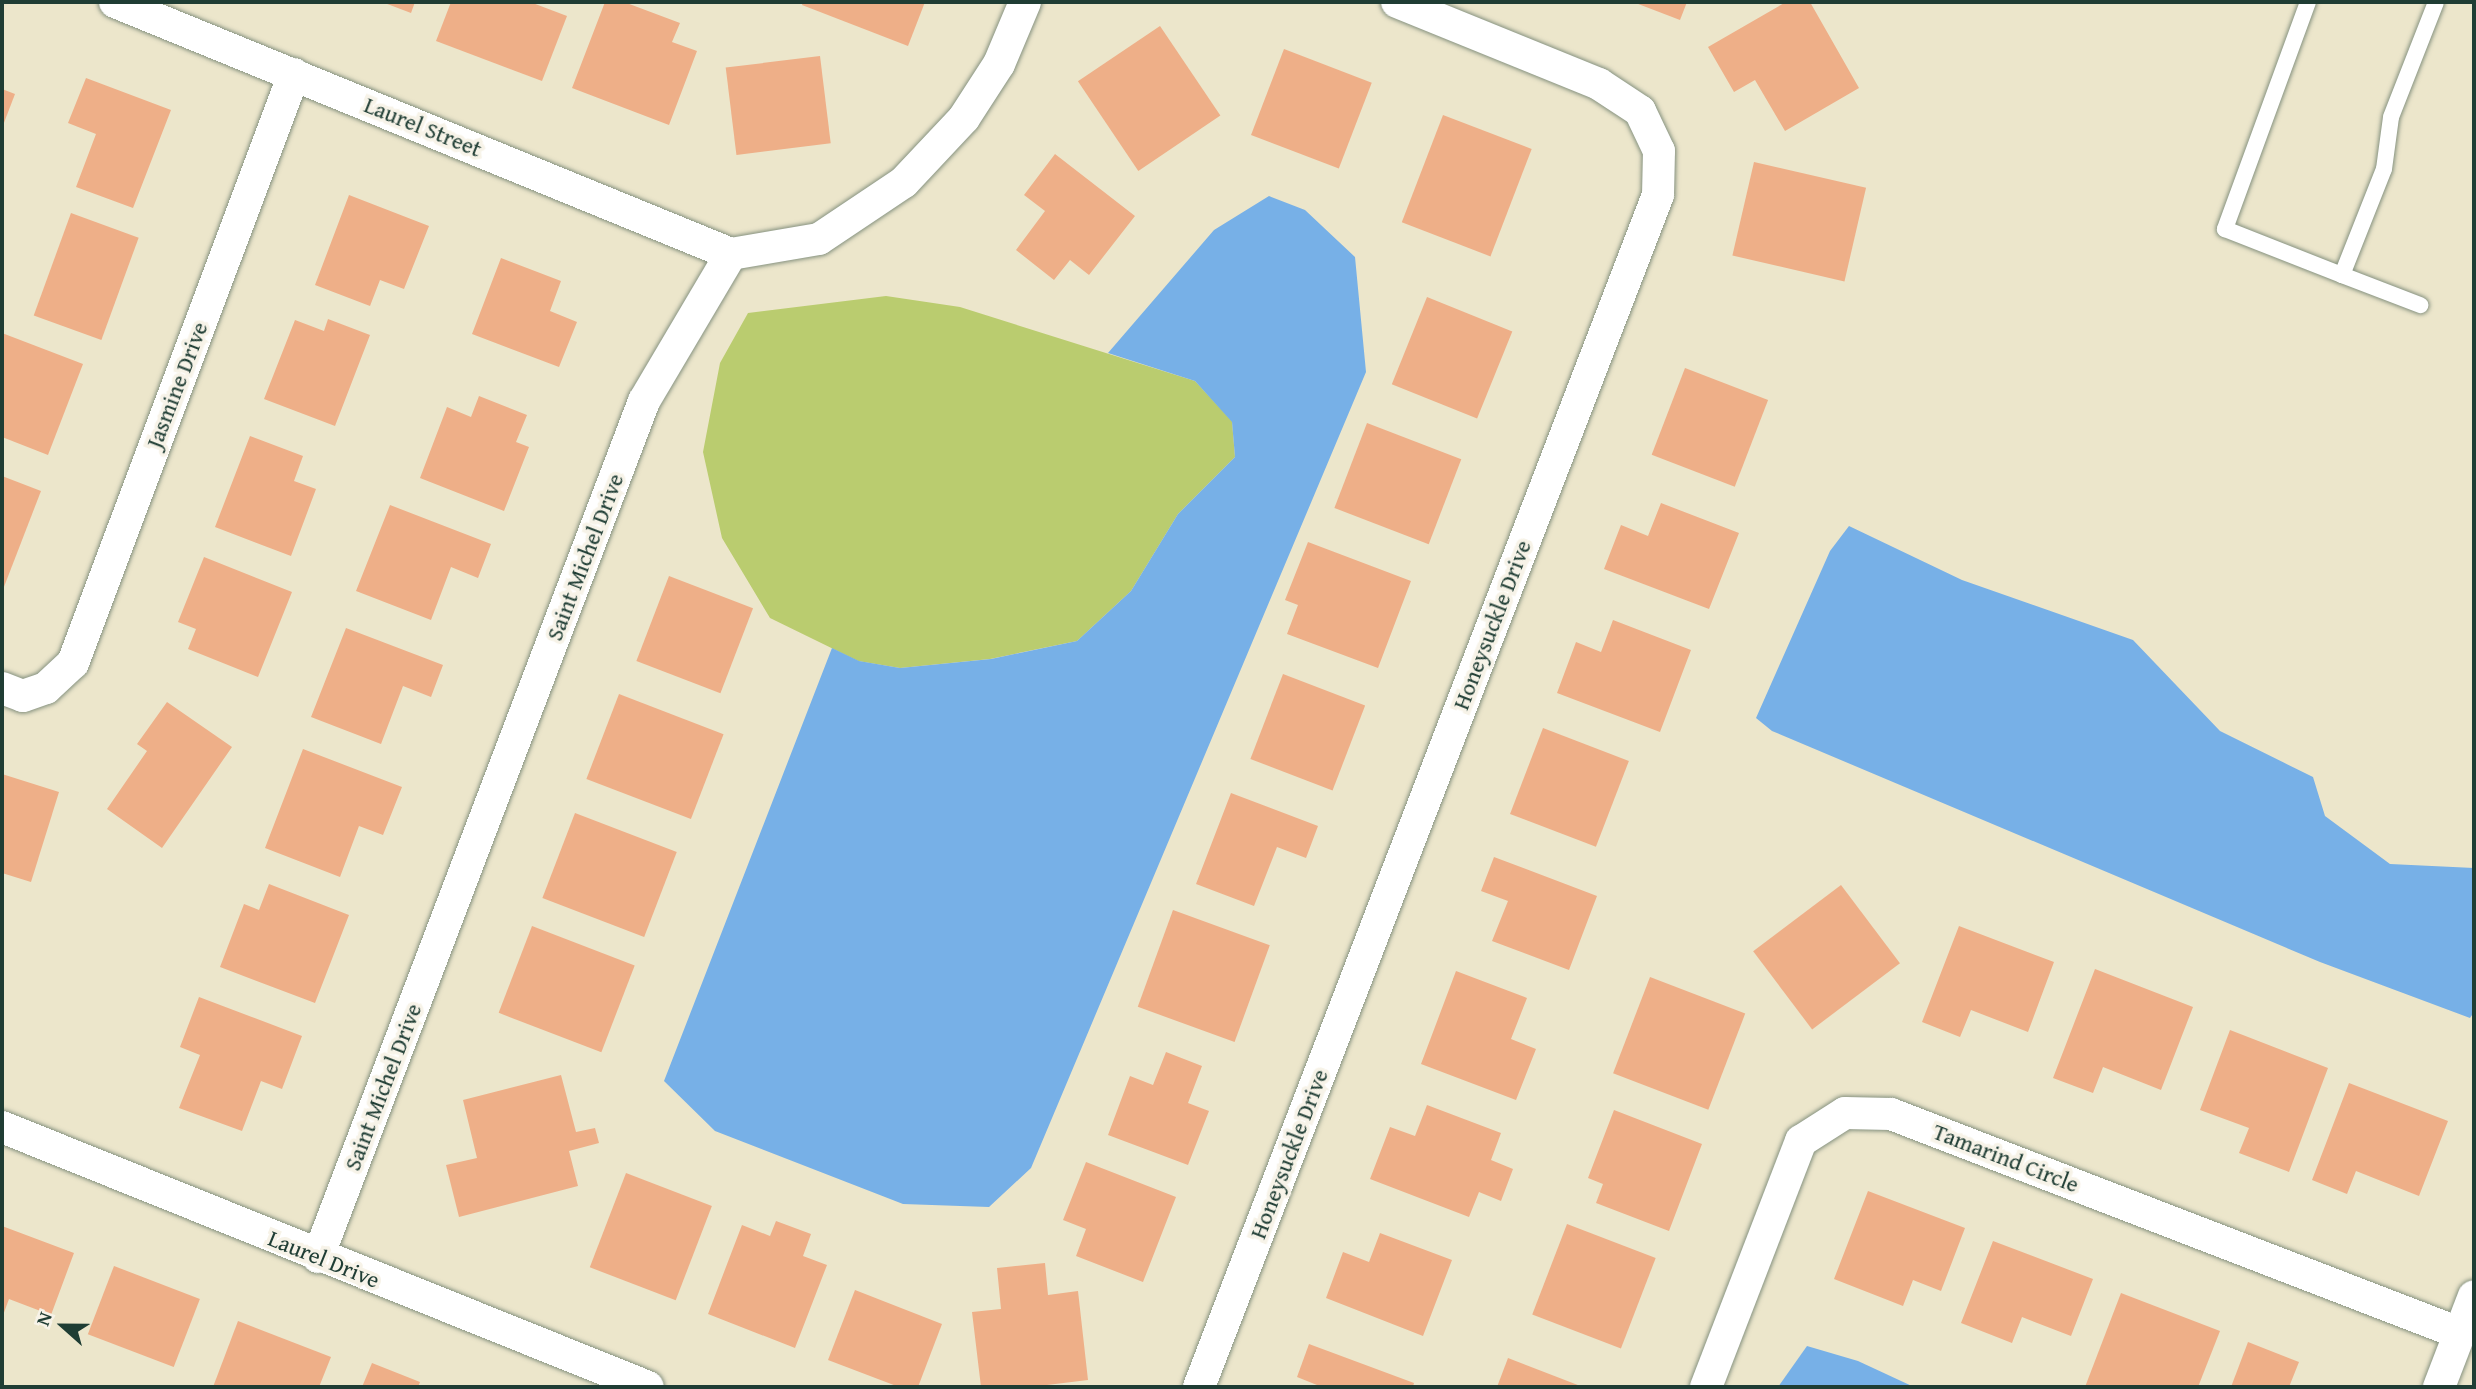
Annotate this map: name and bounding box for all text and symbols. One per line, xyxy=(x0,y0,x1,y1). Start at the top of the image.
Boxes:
street label: Laurel Street xyxy=(360,91,486,163)
street label: Jasmine Drive xyxy=(140,318,214,452)
street label: Saint Michel Drive xyxy=(540,470,630,644)
street label: Honeysuckle Drive xyxy=(1447,536,1537,714)
street label: Saint Michel Drive xyxy=(338,1000,428,1174)
street label: Honeysuckle Drive xyxy=(1244,1065,1334,1243)
street label: Tamarind Circle xyxy=(1929,1118,2083,1198)
street label: Laurel Drive xyxy=(264,1224,384,1294)
north arrow xyxy=(28,1291,98,1361)
text: N xyxy=(28,1308,59,1329)

